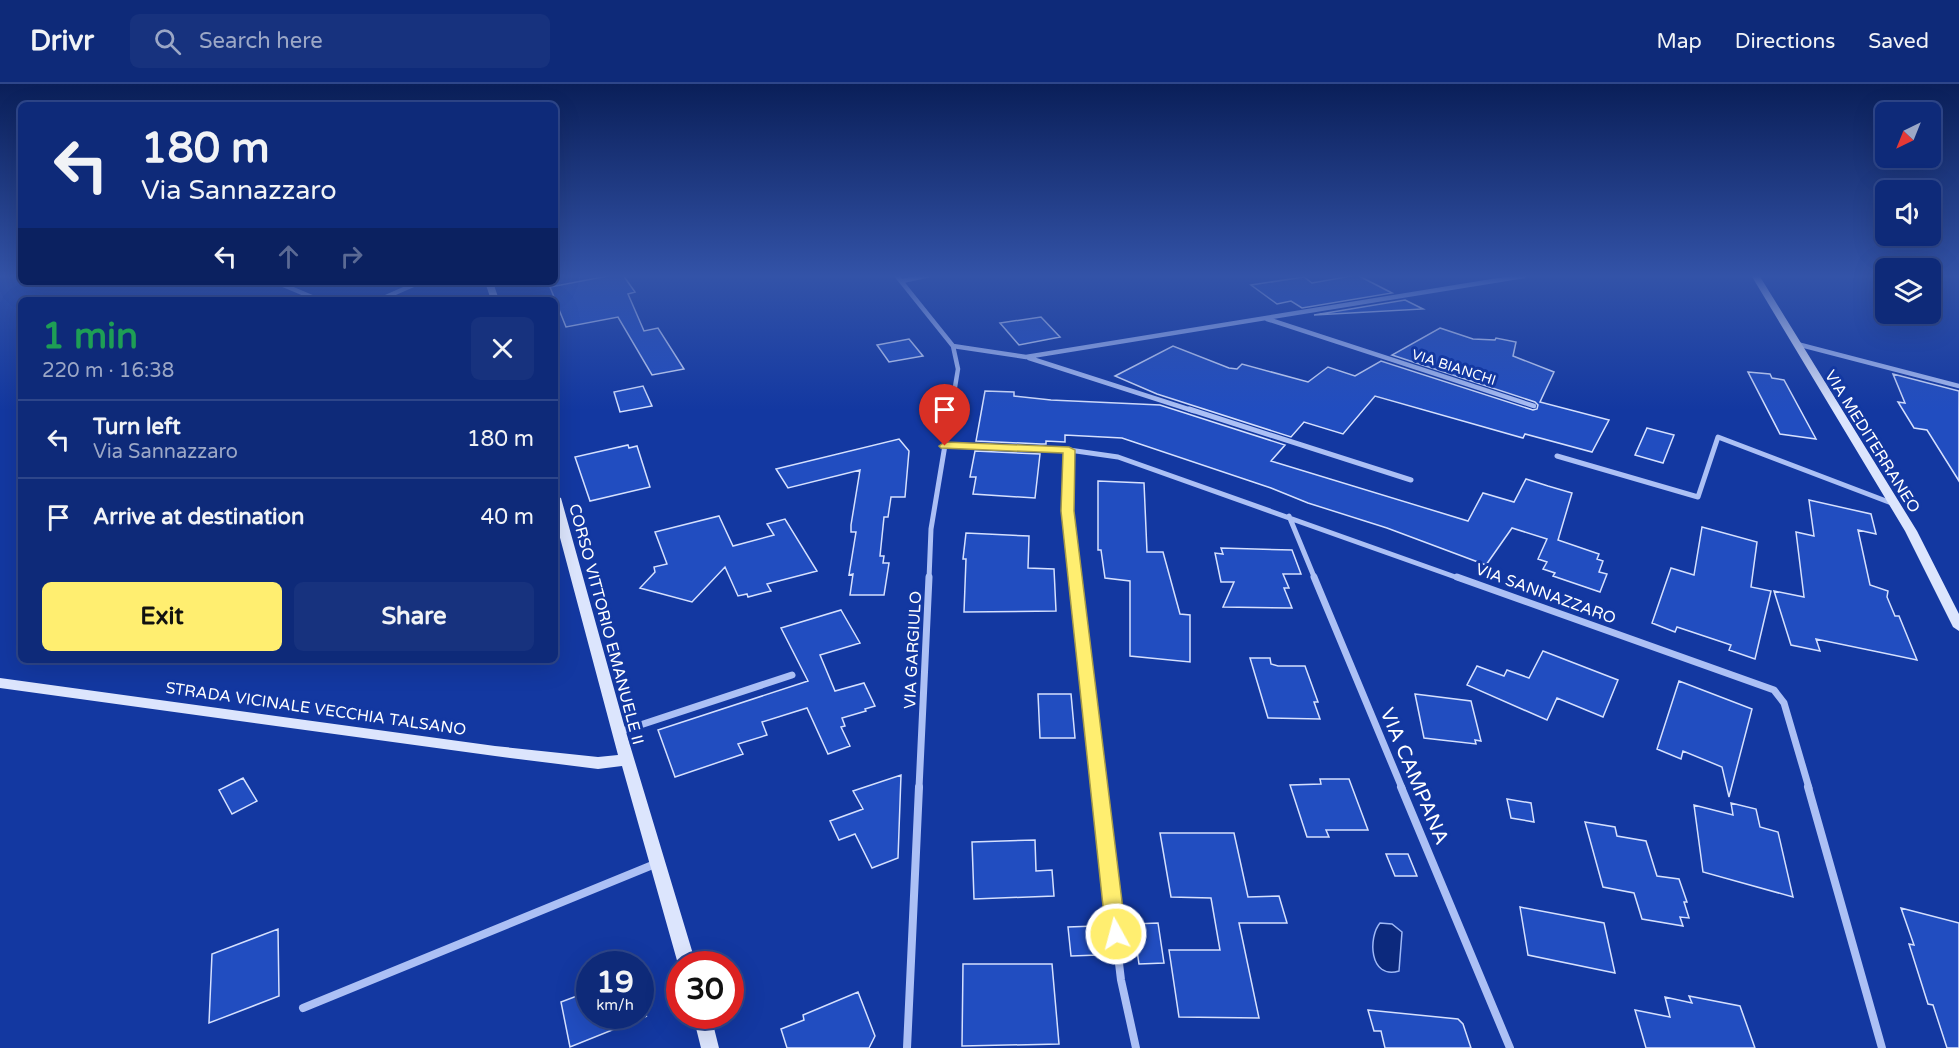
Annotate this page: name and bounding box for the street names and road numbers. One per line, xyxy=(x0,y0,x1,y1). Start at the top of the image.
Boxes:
street label: VIA BIANCHI xyxy=(1410,346,1498,389)
street label: VIA MEDITERRANEO xyxy=(1820,366,1924,517)
street label: CORSO VITTORIO EMANUELE II xyxy=(564,502,648,747)
street label: VIA SANNAZZARO xyxy=(1473,559,1619,629)
street label: VIA GARGIULO xyxy=(900,591,926,710)
street label: STRADA VICINALE VECCHIA TALSANO xyxy=(164,678,467,740)
street label: VIA CAMPANA xyxy=(1374,704,1454,848)

